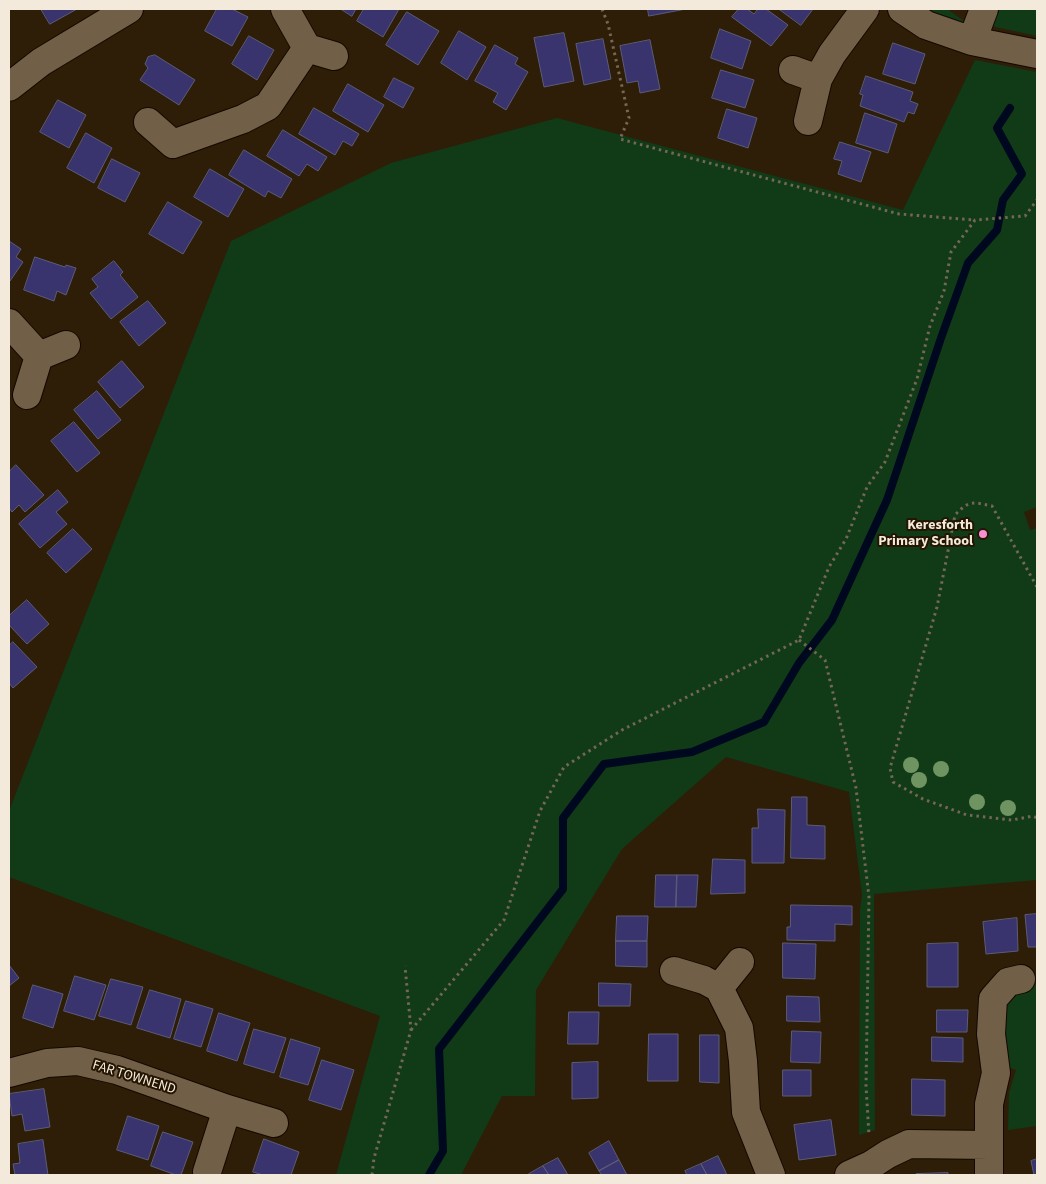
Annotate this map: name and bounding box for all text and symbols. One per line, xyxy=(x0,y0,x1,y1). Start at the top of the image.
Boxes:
place label: Keresforth Primary School xyxy=(878,518,973,550)
marker: Keresforth Primary School xyxy=(977,528,989,540)
street label: FAR TOWNEND xyxy=(90,1057,178,1099)

